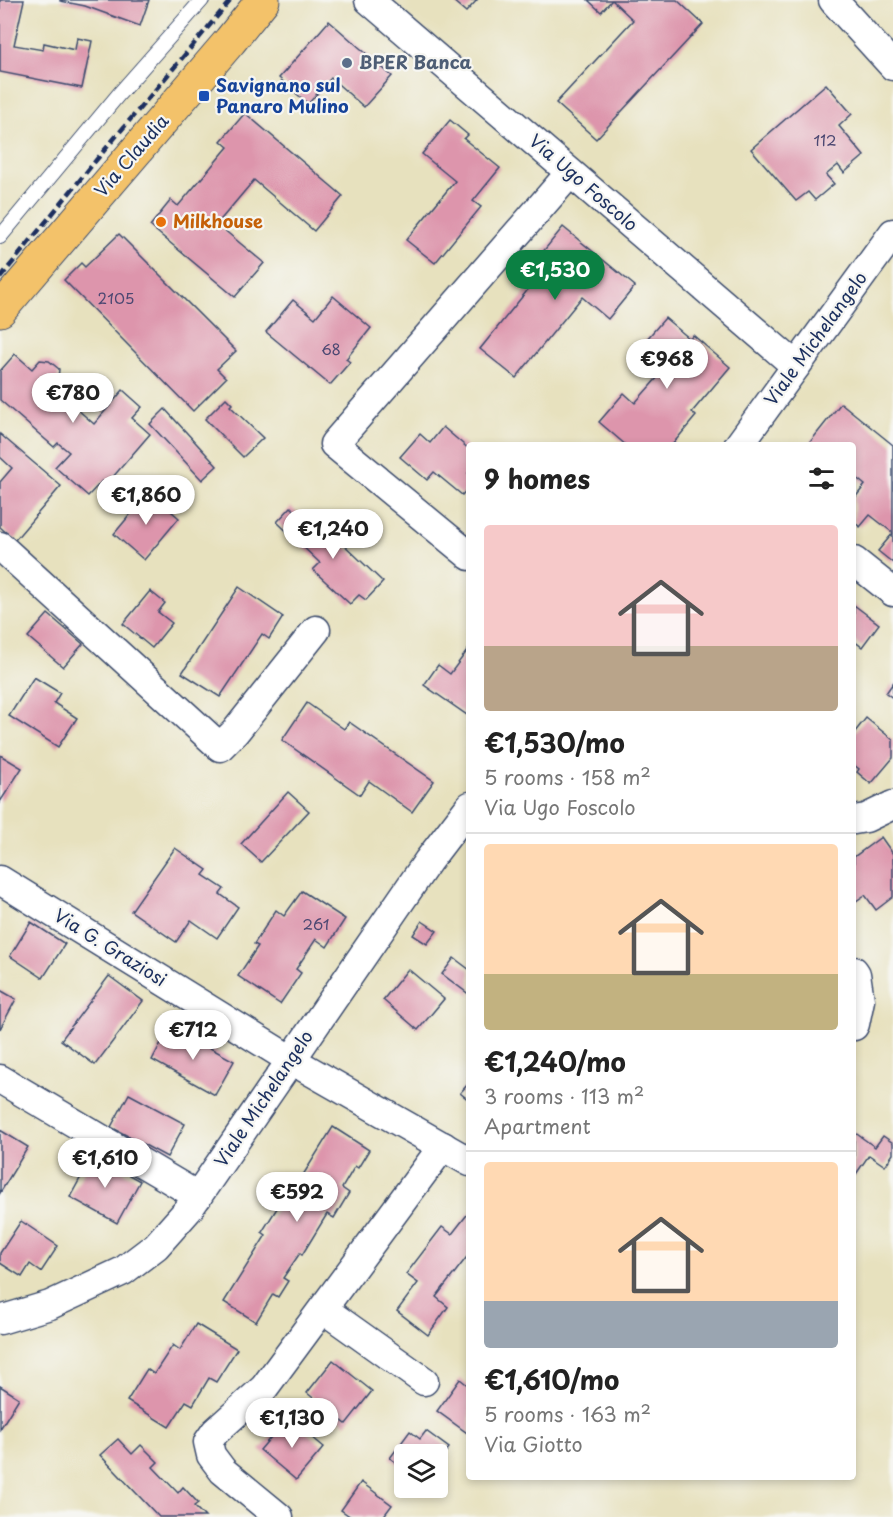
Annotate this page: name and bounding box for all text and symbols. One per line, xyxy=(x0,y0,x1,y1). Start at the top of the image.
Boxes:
place label: BPER Banca xyxy=(359,48,472,75)
marker: BPER Banca xyxy=(340,56,354,70)
place label: Savignano sul Panaro Mulino xyxy=(216,71,349,119)
marker: Savignano sul Panaro Mulino xyxy=(197,89,211,103)
street label: Via Claudia xyxy=(87,107,175,202)
street label: Via Ugo Foscolo xyxy=(524,127,644,237)
house number: 112 xyxy=(813,128,837,151)
place label: Milkhouse xyxy=(173,207,263,234)
marker: Milkhouse xyxy=(154,215,168,229)
pin: €1,530 xyxy=(506,250,604,301)
text: €1,530 xyxy=(520,254,590,284)
street label: Viale Michelangelo xyxy=(757,265,873,411)
house number: 2105 xyxy=(98,286,134,309)
house number: 68 xyxy=(321,337,341,360)
pin: €968 xyxy=(631,339,703,390)
text: €968 xyxy=(640,343,694,373)
pin: €780 xyxy=(37,373,109,424)
text: €780 xyxy=(46,377,100,407)
text: 9 homes xyxy=(484,459,590,498)
icon: filters xyxy=(805,462,838,495)
pin: €1,860 xyxy=(97,475,195,526)
text: €1,860 xyxy=(111,479,181,509)
pin: €1,240 xyxy=(284,509,382,560)
text: €1,240 xyxy=(297,513,369,543)
icon: home xyxy=(607,564,715,672)
text: €1,530/mo xyxy=(484,723,625,762)
text: 5 rooms · 158 m² xyxy=(484,762,651,792)
text: Via Ugo Foscolo xyxy=(484,792,636,822)
icon: home xyxy=(607,883,715,991)
street label: Via G. Graziosi xyxy=(49,901,173,992)
house number: 261 xyxy=(303,912,329,935)
pin: €712 xyxy=(157,1010,229,1061)
text: €712 xyxy=(168,1014,218,1044)
street label: Viale Michelangelo xyxy=(207,1024,319,1172)
text: €1,240/mo xyxy=(484,1042,626,1081)
text: 3 rooms · 113 m² xyxy=(484,1081,644,1111)
text: Apartment xyxy=(484,1111,591,1141)
pin: €1,610 xyxy=(56,1138,154,1189)
text: €1,610 xyxy=(72,1142,138,1172)
pin: €592 xyxy=(261,1172,333,1223)
text: €592 xyxy=(270,1176,324,1206)
icon: home xyxy=(607,1201,715,1309)
text: €1,610/mo xyxy=(484,1360,619,1399)
pin: €1,130 xyxy=(243,1398,341,1449)
text: 5 rooms · 163 m² xyxy=(484,1399,651,1429)
text: €1,130 xyxy=(259,1402,325,1432)
text: Via Giotto xyxy=(484,1429,583,1459)
map controls xyxy=(394,1444,448,1498)
button: layers xyxy=(394,1444,448,1498)

